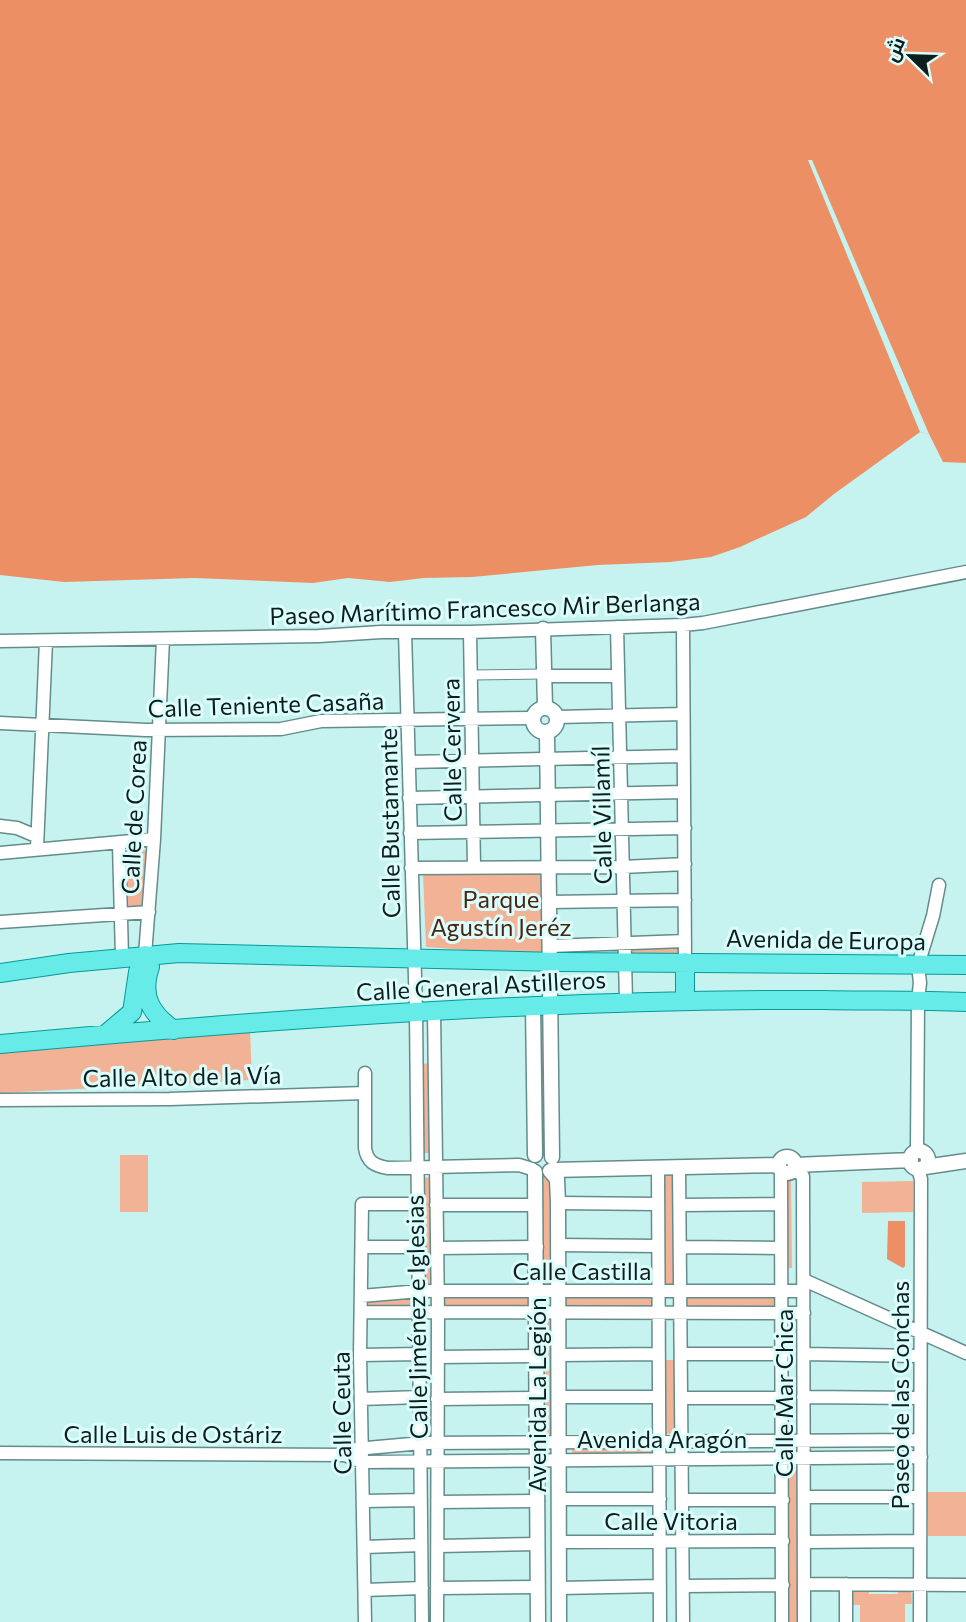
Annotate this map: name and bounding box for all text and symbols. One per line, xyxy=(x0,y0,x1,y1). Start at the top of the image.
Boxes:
north arrow xyxy=(875,21,945,91)
text: ش xyxy=(879,33,910,65)
street label: Paseo Marítimo Francesco Mir Berlanga xyxy=(269,586,701,630)
street label: Calle Cervera xyxy=(435,678,467,822)
street label: Calle Teniente Casaña xyxy=(147,685,385,723)
street label: Calle Bustamante xyxy=(373,728,405,918)
street label: Calle de Corea xyxy=(114,739,152,895)
street label: Calle Villamíl xyxy=(585,745,617,885)
park label: Parque Agustín Jeréz xyxy=(430,884,572,941)
street label: Avenida de Europa xyxy=(726,923,926,955)
street label: Calle General Astilleros xyxy=(355,964,607,1006)
street label: Calle Alto de la Vía xyxy=(82,1060,282,1092)
street label: Calle Jiménez e Iglesias xyxy=(399,1195,433,1439)
street label: Calle Castilla xyxy=(512,1256,652,1285)
street label: Paseo de las Conchas xyxy=(885,1280,914,1510)
street label: Avenida La Legión xyxy=(522,1297,551,1493)
street label: Calle Mar Chica xyxy=(769,1309,798,1477)
street label: Calle Ceuta xyxy=(325,1351,357,1475)
street label: Calle Luis de Ostáriz xyxy=(64,1419,282,1448)
street label: Avenida Aragón xyxy=(577,1424,747,1453)
street label: Calle Vitoria xyxy=(604,1506,738,1535)

